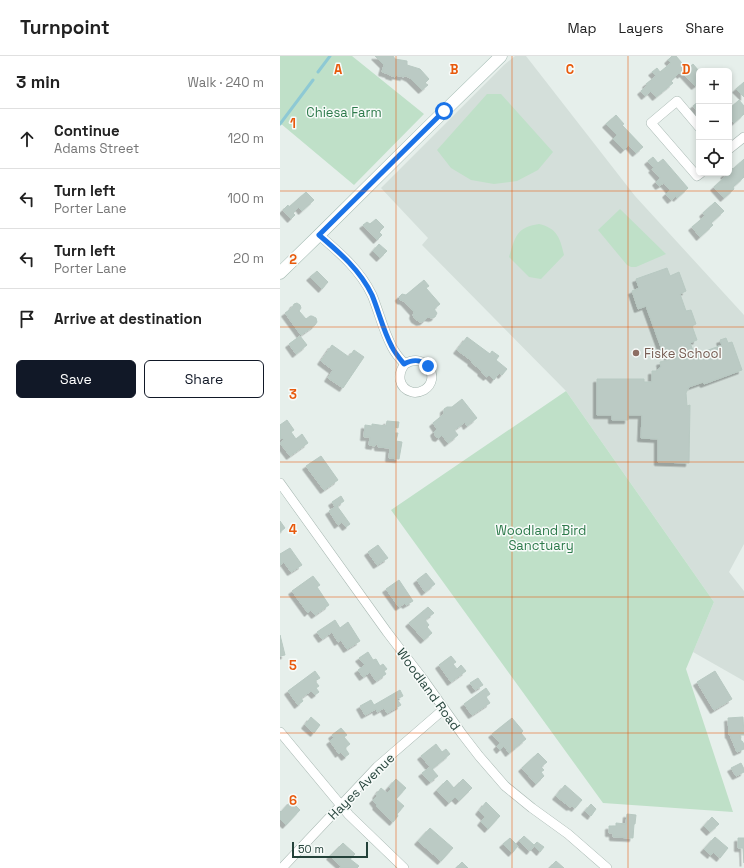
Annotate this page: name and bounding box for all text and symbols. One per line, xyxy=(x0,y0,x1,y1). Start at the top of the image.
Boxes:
text: Turnpoint xyxy=(20,15,110,40)
text: Map xyxy=(567,19,597,37)
text: Layers xyxy=(619,19,663,37)
text: Share xyxy=(685,19,724,37)
text: A xyxy=(334,61,343,78)
text: B xyxy=(450,61,459,78)
text: C xyxy=(566,61,574,78)
text: D xyxy=(682,61,691,78)
map controls xyxy=(696,68,732,176)
button: + xyxy=(696,68,732,104)
text: 3 min xyxy=(16,71,60,93)
text: Walk · 240 m xyxy=(188,74,264,91)
route start xyxy=(435,102,453,120)
park label: Chiesa Farm xyxy=(306,104,382,121)
button: − xyxy=(696,104,732,140)
text: 1 xyxy=(290,115,296,132)
text: Continue xyxy=(54,121,120,140)
icon: ahead xyxy=(16,128,38,150)
text: 120 m xyxy=(228,130,264,147)
text: Adams Street xyxy=(54,140,139,157)
button: locate xyxy=(696,140,732,176)
text: Turn left xyxy=(54,181,116,200)
icon: left xyxy=(16,188,38,210)
text: 100 m xyxy=(227,190,264,207)
text: Porter Lane xyxy=(54,200,126,217)
text: Turn left xyxy=(54,241,116,260)
icon: left xyxy=(16,248,38,270)
text: 20 m xyxy=(233,250,264,267)
text: 2 xyxy=(289,251,297,268)
text: Porter Lane xyxy=(54,260,126,277)
icon: arrive xyxy=(16,308,38,330)
text: Arrive at destination xyxy=(54,309,202,328)
place label: Fiske School xyxy=(644,345,722,362)
marker: Fiske School xyxy=(631,348,641,358)
route end xyxy=(419,357,437,375)
button: Save xyxy=(16,360,136,398)
button: Share xyxy=(144,360,264,398)
text: 3 xyxy=(289,386,297,403)
text: 4 xyxy=(289,521,297,538)
park label: Woodland Bird Sanctuary xyxy=(496,522,586,554)
street label: Woodland Road xyxy=(393,645,464,734)
text: 5 xyxy=(289,657,297,674)
street label: Hayes Avenue xyxy=(324,749,398,823)
text: 6 xyxy=(289,792,297,809)
scale bar xyxy=(292,840,368,859)
text: 50 m xyxy=(298,842,324,856)

